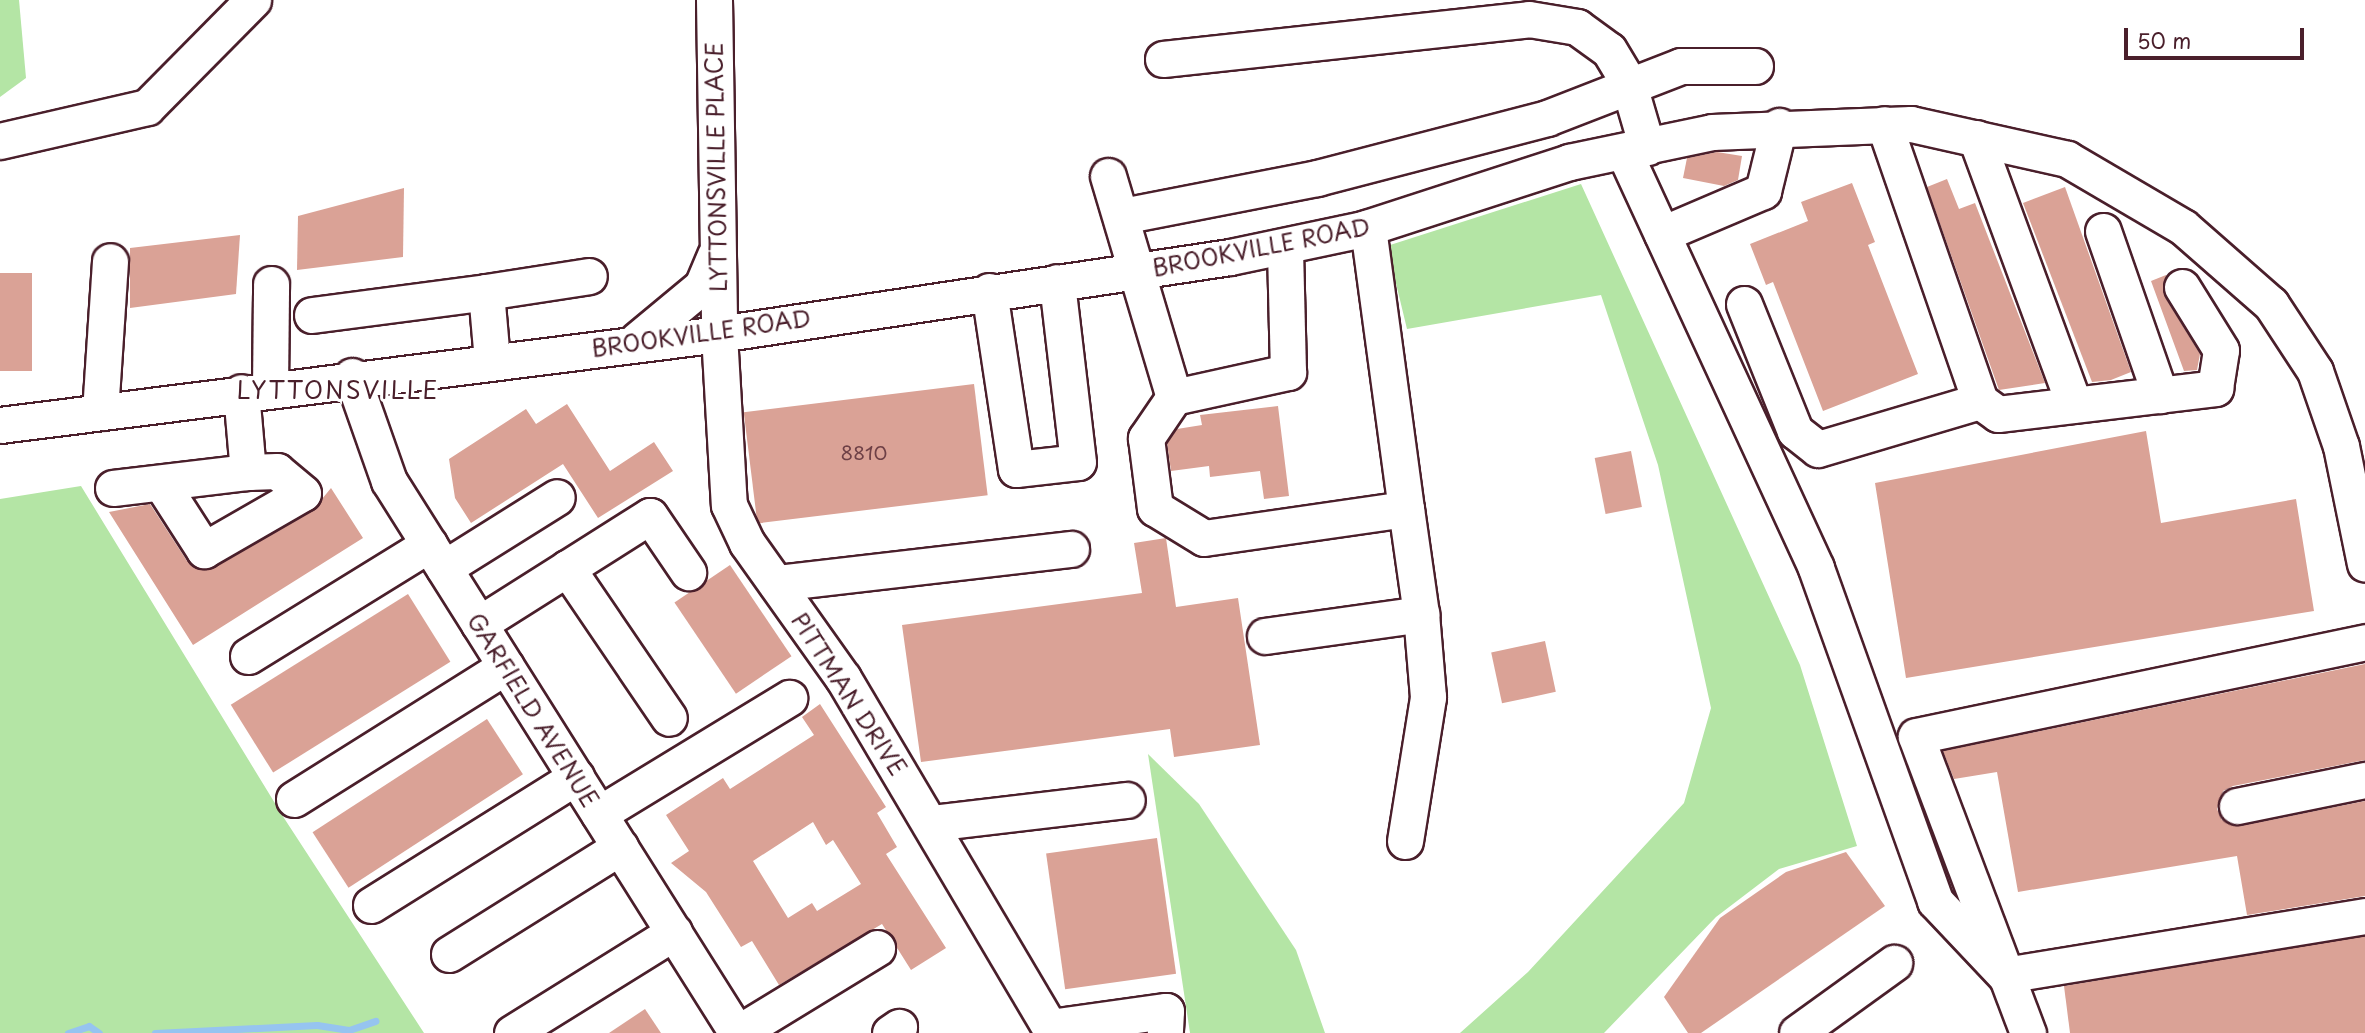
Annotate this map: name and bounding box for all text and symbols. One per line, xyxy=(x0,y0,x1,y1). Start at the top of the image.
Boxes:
scale bar xyxy=(2127,14,2307,58)
text: 50 m xyxy=(2137,24,2191,56)
street label: LYTTONSVILLE PLACE xyxy=(700,42,732,292)
street label: BROOKVILLE ROAD xyxy=(1149,212,1373,282)
street label: BROOKVILLE ROAD xyxy=(589,304,813,362)
district label: LYTTONSVILLE xyxy=(241,376,435,404)
house number: 8810 xyxy=(841,442,887,464)
street label: GARFIELD AVENUE xyxy=(463,609,603,811)
street label: PITTMAN DRIVE xyxy=(787,609,911,779)

